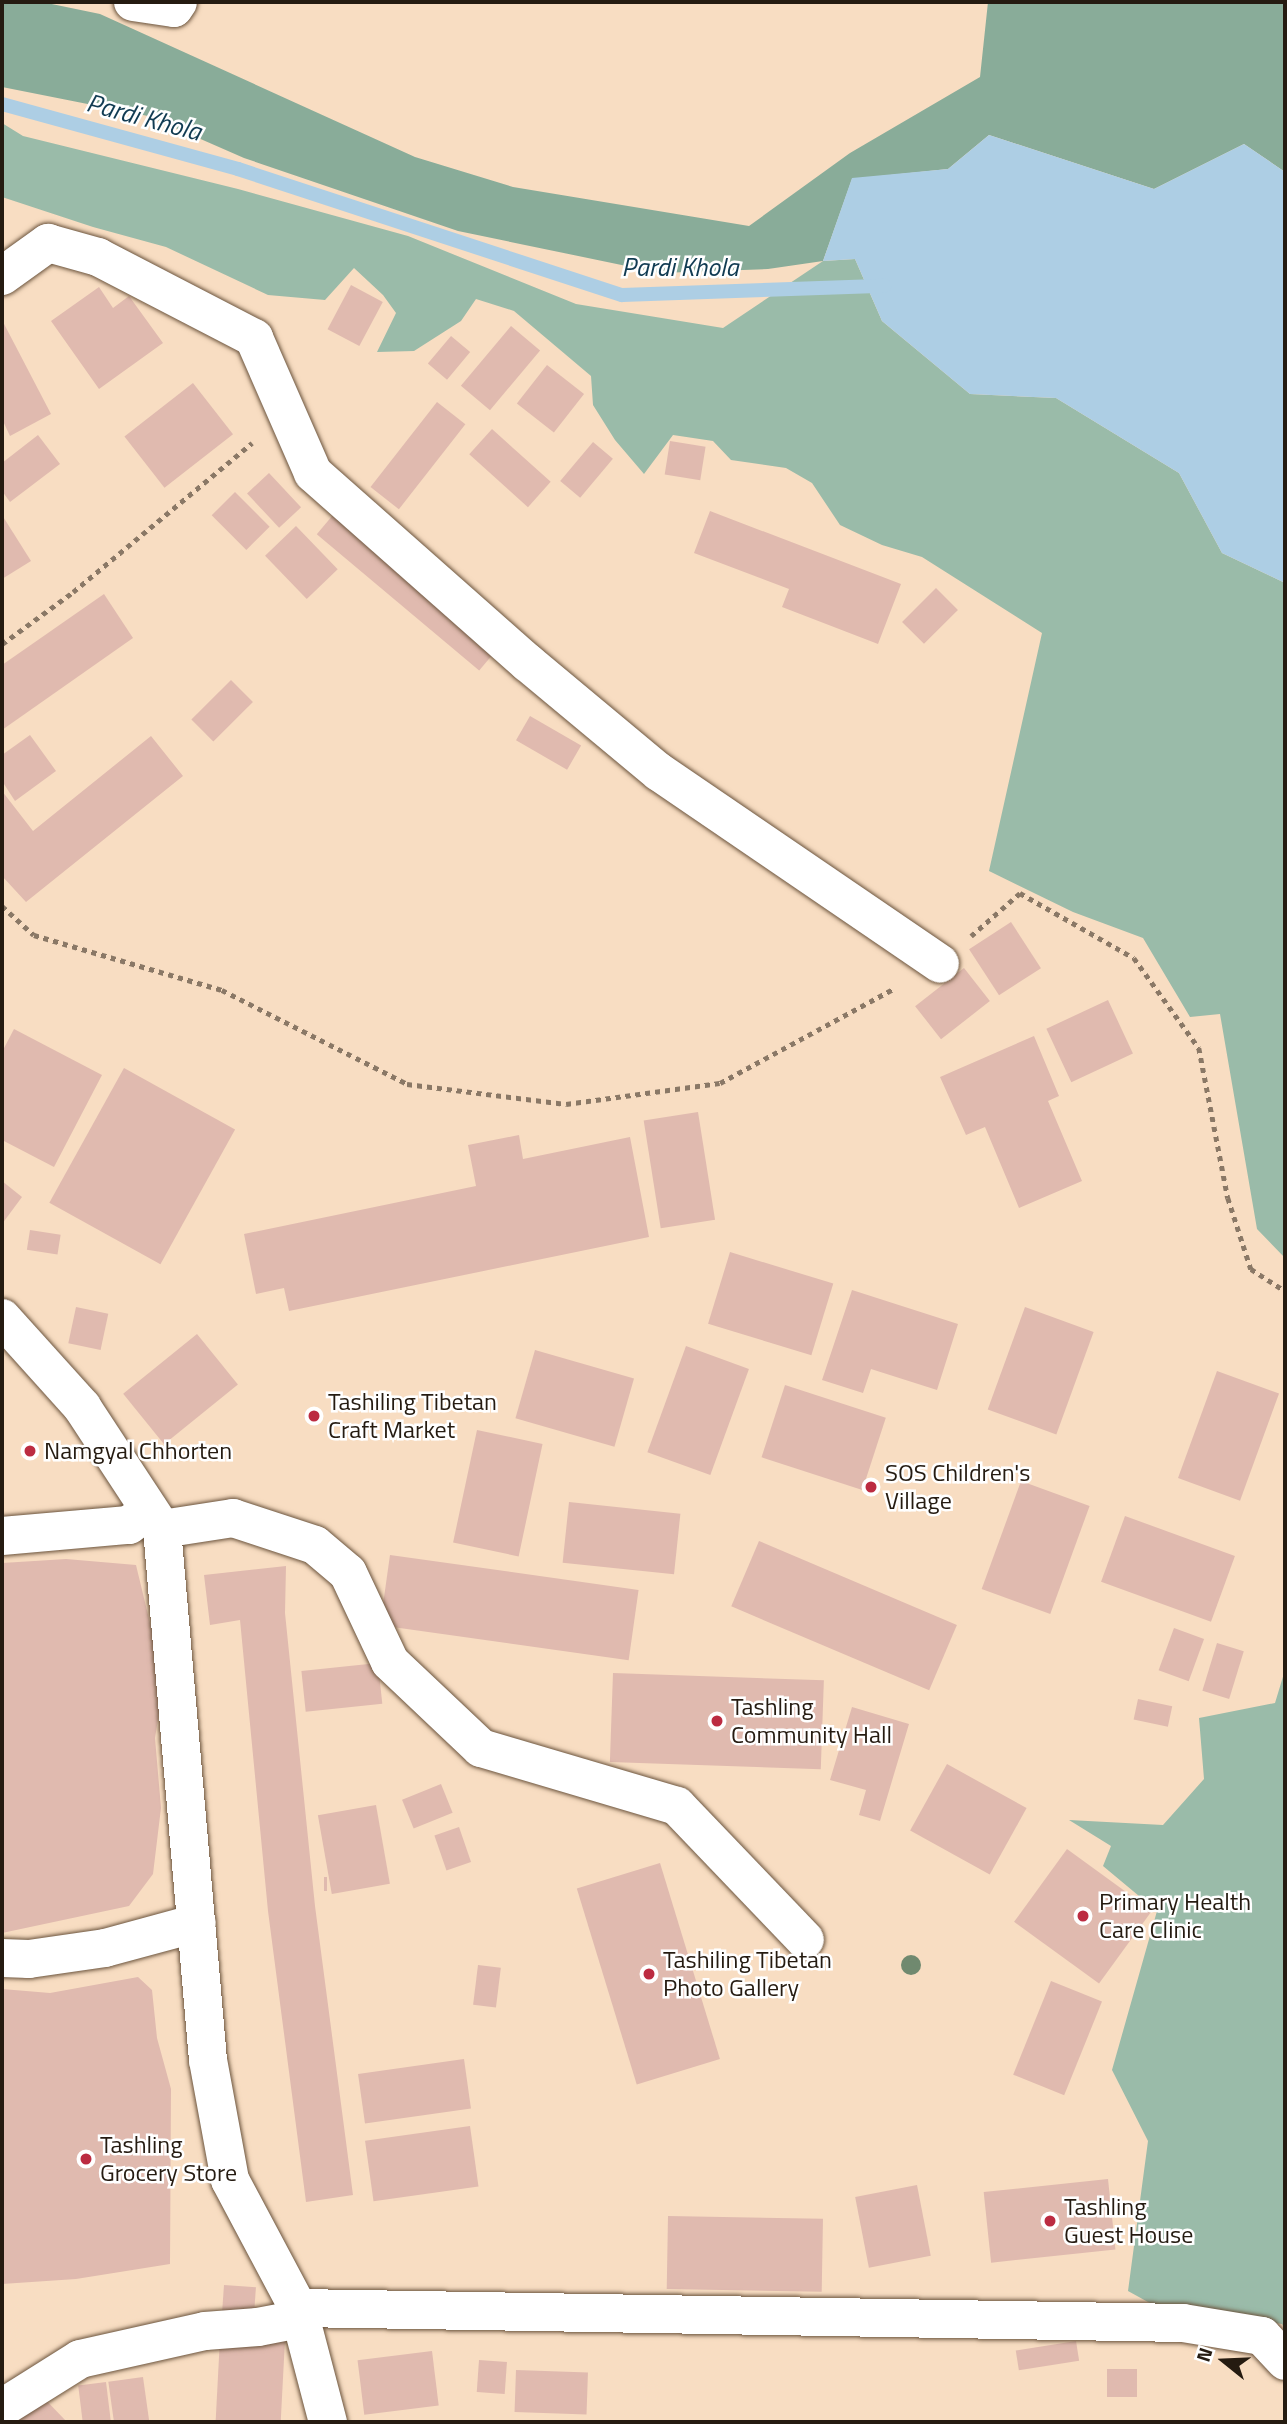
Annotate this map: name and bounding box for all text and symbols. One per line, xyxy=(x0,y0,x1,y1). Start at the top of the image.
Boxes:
water label: Pardi Khola xyxy=(83,87,205,147)
water label: Pardi Khola xyxy=(621,251,739,283)
place label: Tashiling Tibetan Craft Market xyxy=(328,1388,497,1444)
marker: Tashiling Tibetan Craft Market xyxy=(306,1408,322,1424)
place label: Namgyal Chhorten xyxy=(44,1437,232,1465)
marker: Namgyal Chhorten xyxy=(22,1443,38,1459)
place label: SOS Children's Village xyxy=(885,1459,1030,1515)
marker: SOS Children's Village xyxy=(863,1479,879,1495)
place label: Tashling Community Hall xyxy=(731,1693,892,1749)
marker: Tashling Community Hall xyxy=(709,1713,725,1729)
place label: Primary Health Care Clinic xyxy=(1099,1888,1251,1944)
marker: Primary Health Care Clinic xyxy=(1073,1906,1093,1926)
place label: Tashiling Tibetan Photo Gallery xyxy=(663,1946,832,2002)
marker: Tashiling Tibetan Photo Gallery xyxy=(641,1966,657,1982)
place label: Tashling Grocery Store xyxy=(100,2131,237,2187)
marker: Tashling Grocery Store xyxy=(78,2151,94,2167)
place label: Tashling Guest House xyxy=(1064,2193,1193,2249)
marker: Tashling Guest House xyxy=(1042,2213,1058,2229)
north arrow xyxy=(1189,2326,1259,2396)
text: N xyxy=(1188,2344,1219,2365)

